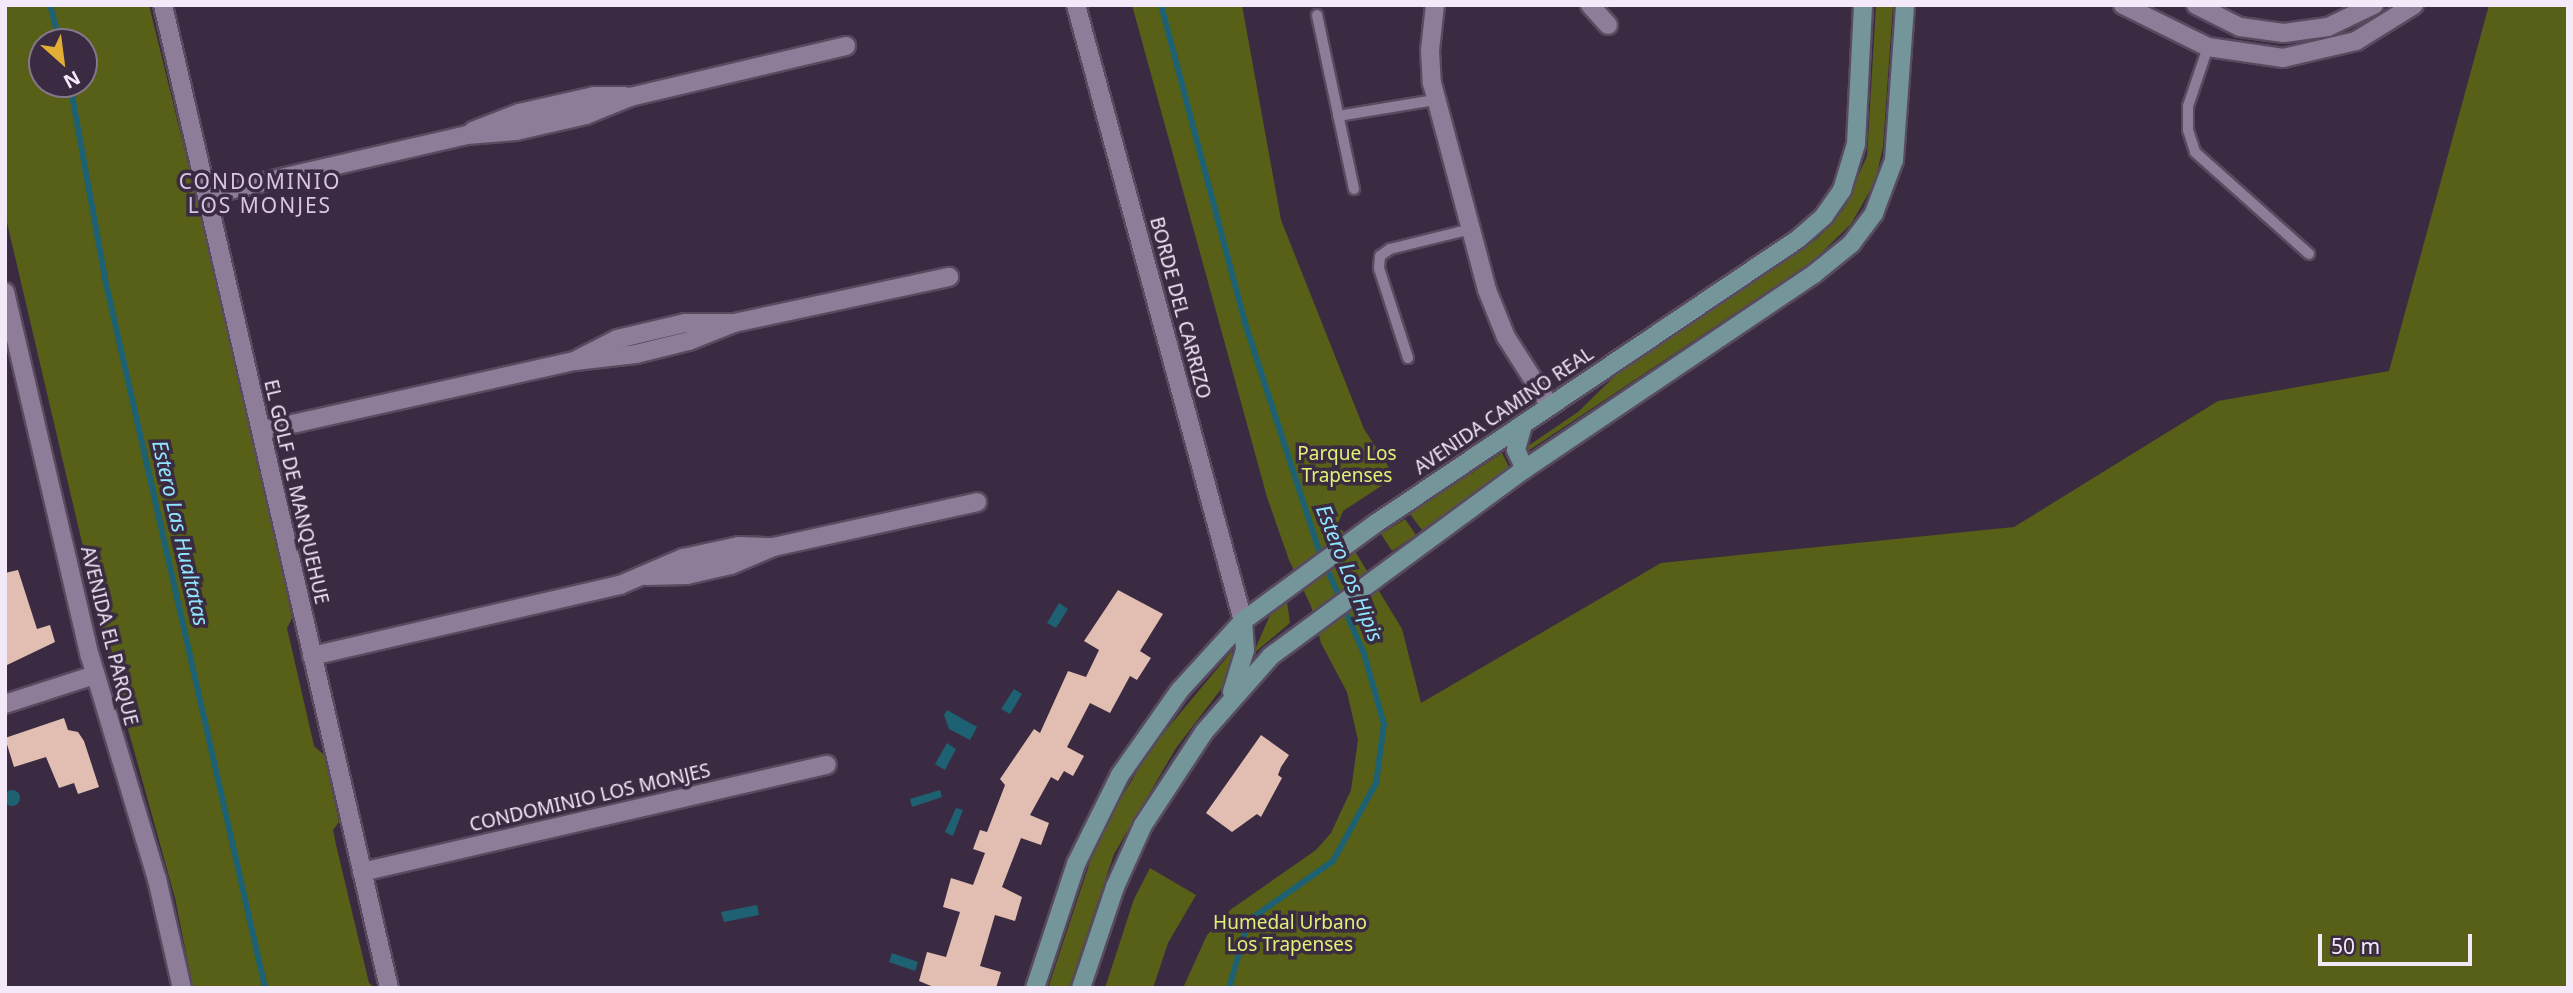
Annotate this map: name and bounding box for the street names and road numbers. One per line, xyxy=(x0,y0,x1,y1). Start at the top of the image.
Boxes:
street label: BORDE DEL CARRIZO xyxy=(1145,215,1215,401)
street label: AVENIDA CAMINO REAL xyxy=(1410,342,1598,480)
street label: EL GOLF DE MANQUEHUE xyxy=(259,377,333,607)
street label: AVENIDA EL PARQUE xyxy=(76,544,142,728)
street label: CONDOMINIO LOS MONJES xyxy=(467,759,713,837)

